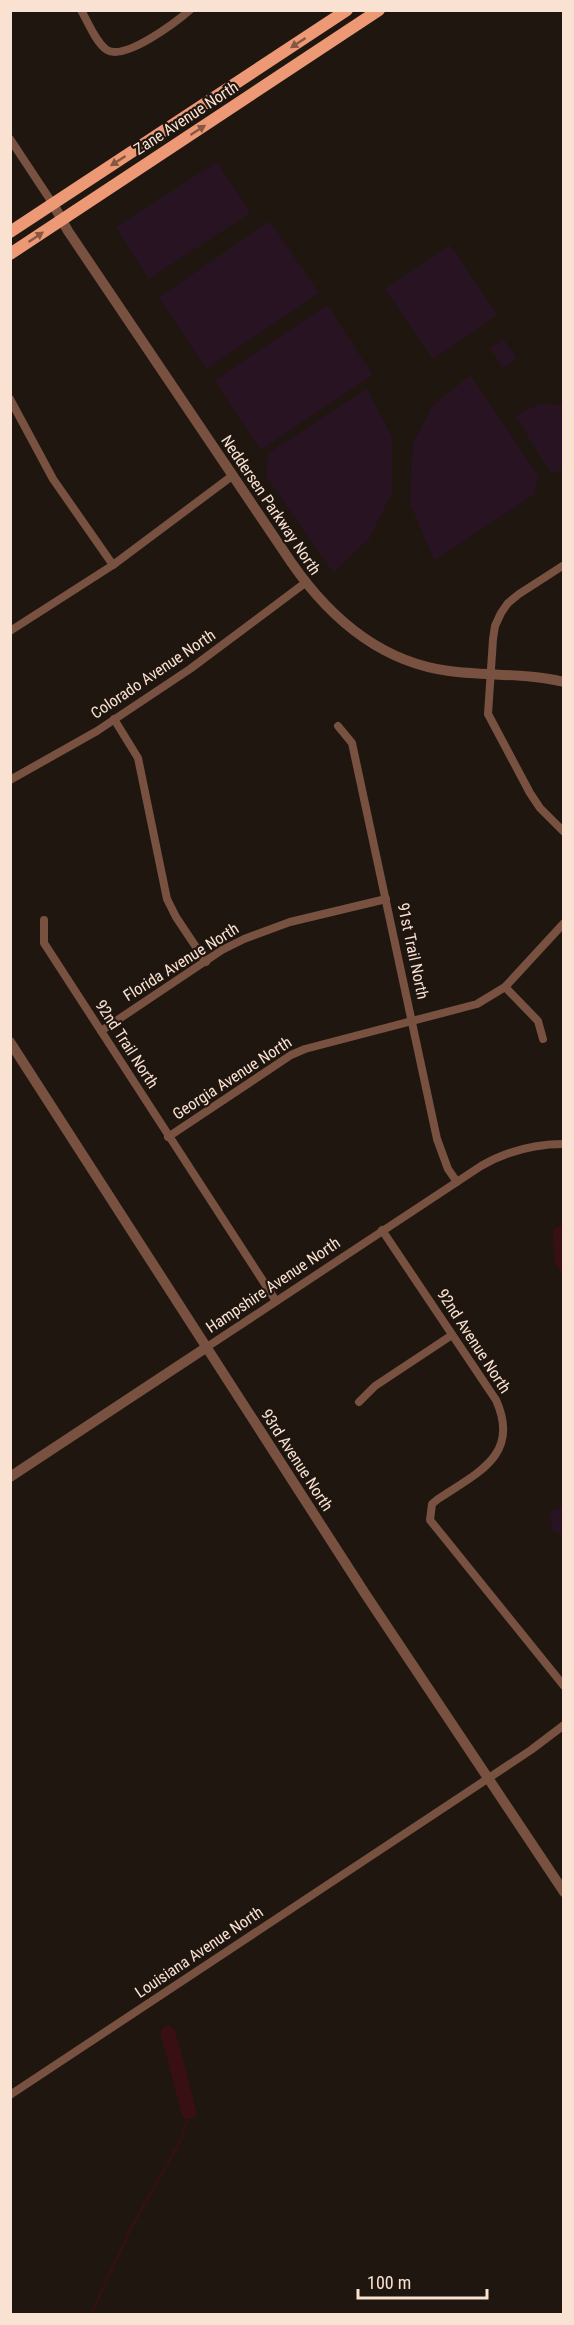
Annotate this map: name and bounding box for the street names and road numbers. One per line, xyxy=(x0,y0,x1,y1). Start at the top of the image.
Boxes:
street label: Zane Avenue North xyxy=(130,77,242,159)
street label: Neddersen Parkway North xyxy=(217,432,325,578)
street label: Colorado Avenue North xyxy=(87,625,219,723)
street label: 91st Trail North xyxy=(394,901,432,1001)
street label: Florida Avenue North xyxy=(120,919,242,1005)
street label: 92nd Trail North xyxy=(91,996,163,1092)
street label: Georgia Avenue North xyxy=(169,1032,295,1124)
street label: Hampshire Avenue North xyxy=(202,1233,344,1337)
street label: 92nd Avenue North xyxy=(433,1285,515,1397)
street label: 93rd Avenue North xyxy=(257,1406,337,1514)
street label: Louisiana Avenue North xyxy=(131,1902,267,2002)

